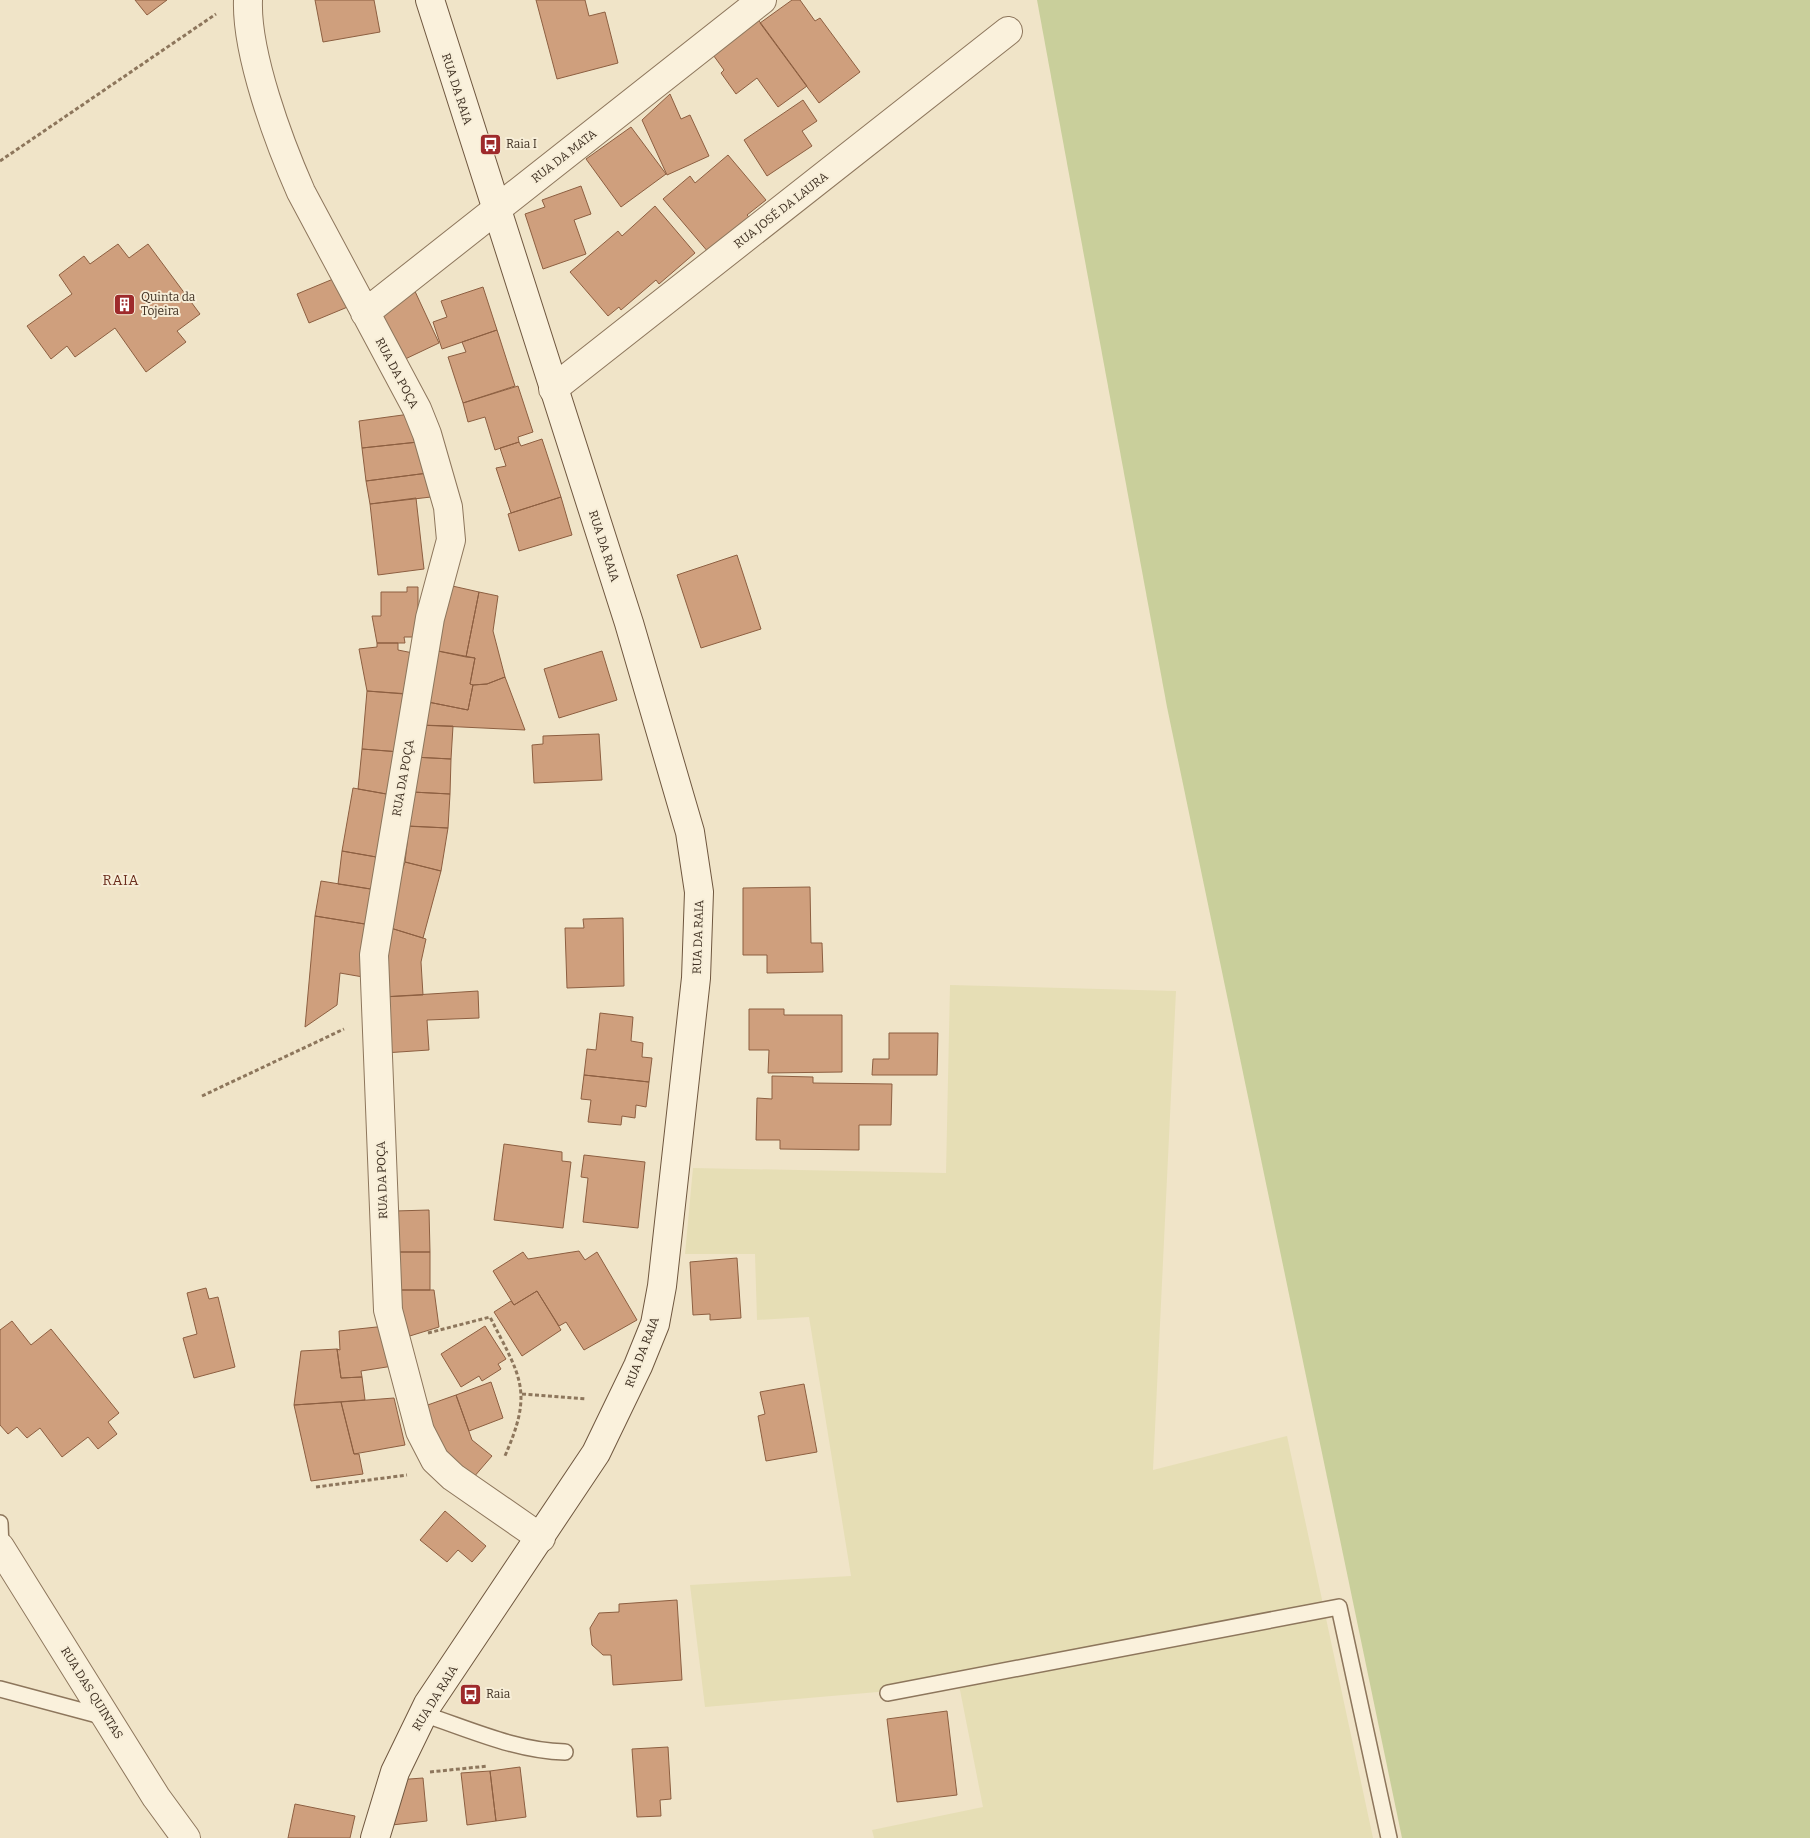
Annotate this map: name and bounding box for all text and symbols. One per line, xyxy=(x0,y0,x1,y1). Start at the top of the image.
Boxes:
street label: RUA DA RAIA xyxy=(439,51,475,127)
street label: RUA DA MATA xyxy=(529,126,600,186)
bus stop icon: Raia I xyxy=(478,132,502,156)
place label: Raia I xyxy=(506,137,537,151)
street label: RUA JOSÉ DA LAURA xyxy=(731,168,831,251)
place label: Quinta da Tojeira xyxy=(141,290,196,318)
building icon: Quinta da Tojeira xyxy=(113,292,137,316)
street label: RUA DA POÇA xyxy=(373,335,422,411)
street label: RUA DA RAIA xyxy=(586,508,622,584)
street label: RUA DA POÇA xyxy=(389,738,417,818)
district label: RAIA xyxy=(103,872,139,889)
street label: RUA DA RAIA xyxy=(690,899,706,974)
street label: RUA DA POÇA xyxy=(374,1140,390,1219)
street label: RUA DA RAIA xyxy=(622,1314,662,1389)
street label: RUA DAS QUINTAS xyxy=(58,1644,126,1742)
street label: RUA DA RAIA xyxy=(409,1662,461,1733)
bus stop icon: Raia xyxy=(458,1682,482,1706)
place label: Raia xyxy=(486,1687,511,1701)

